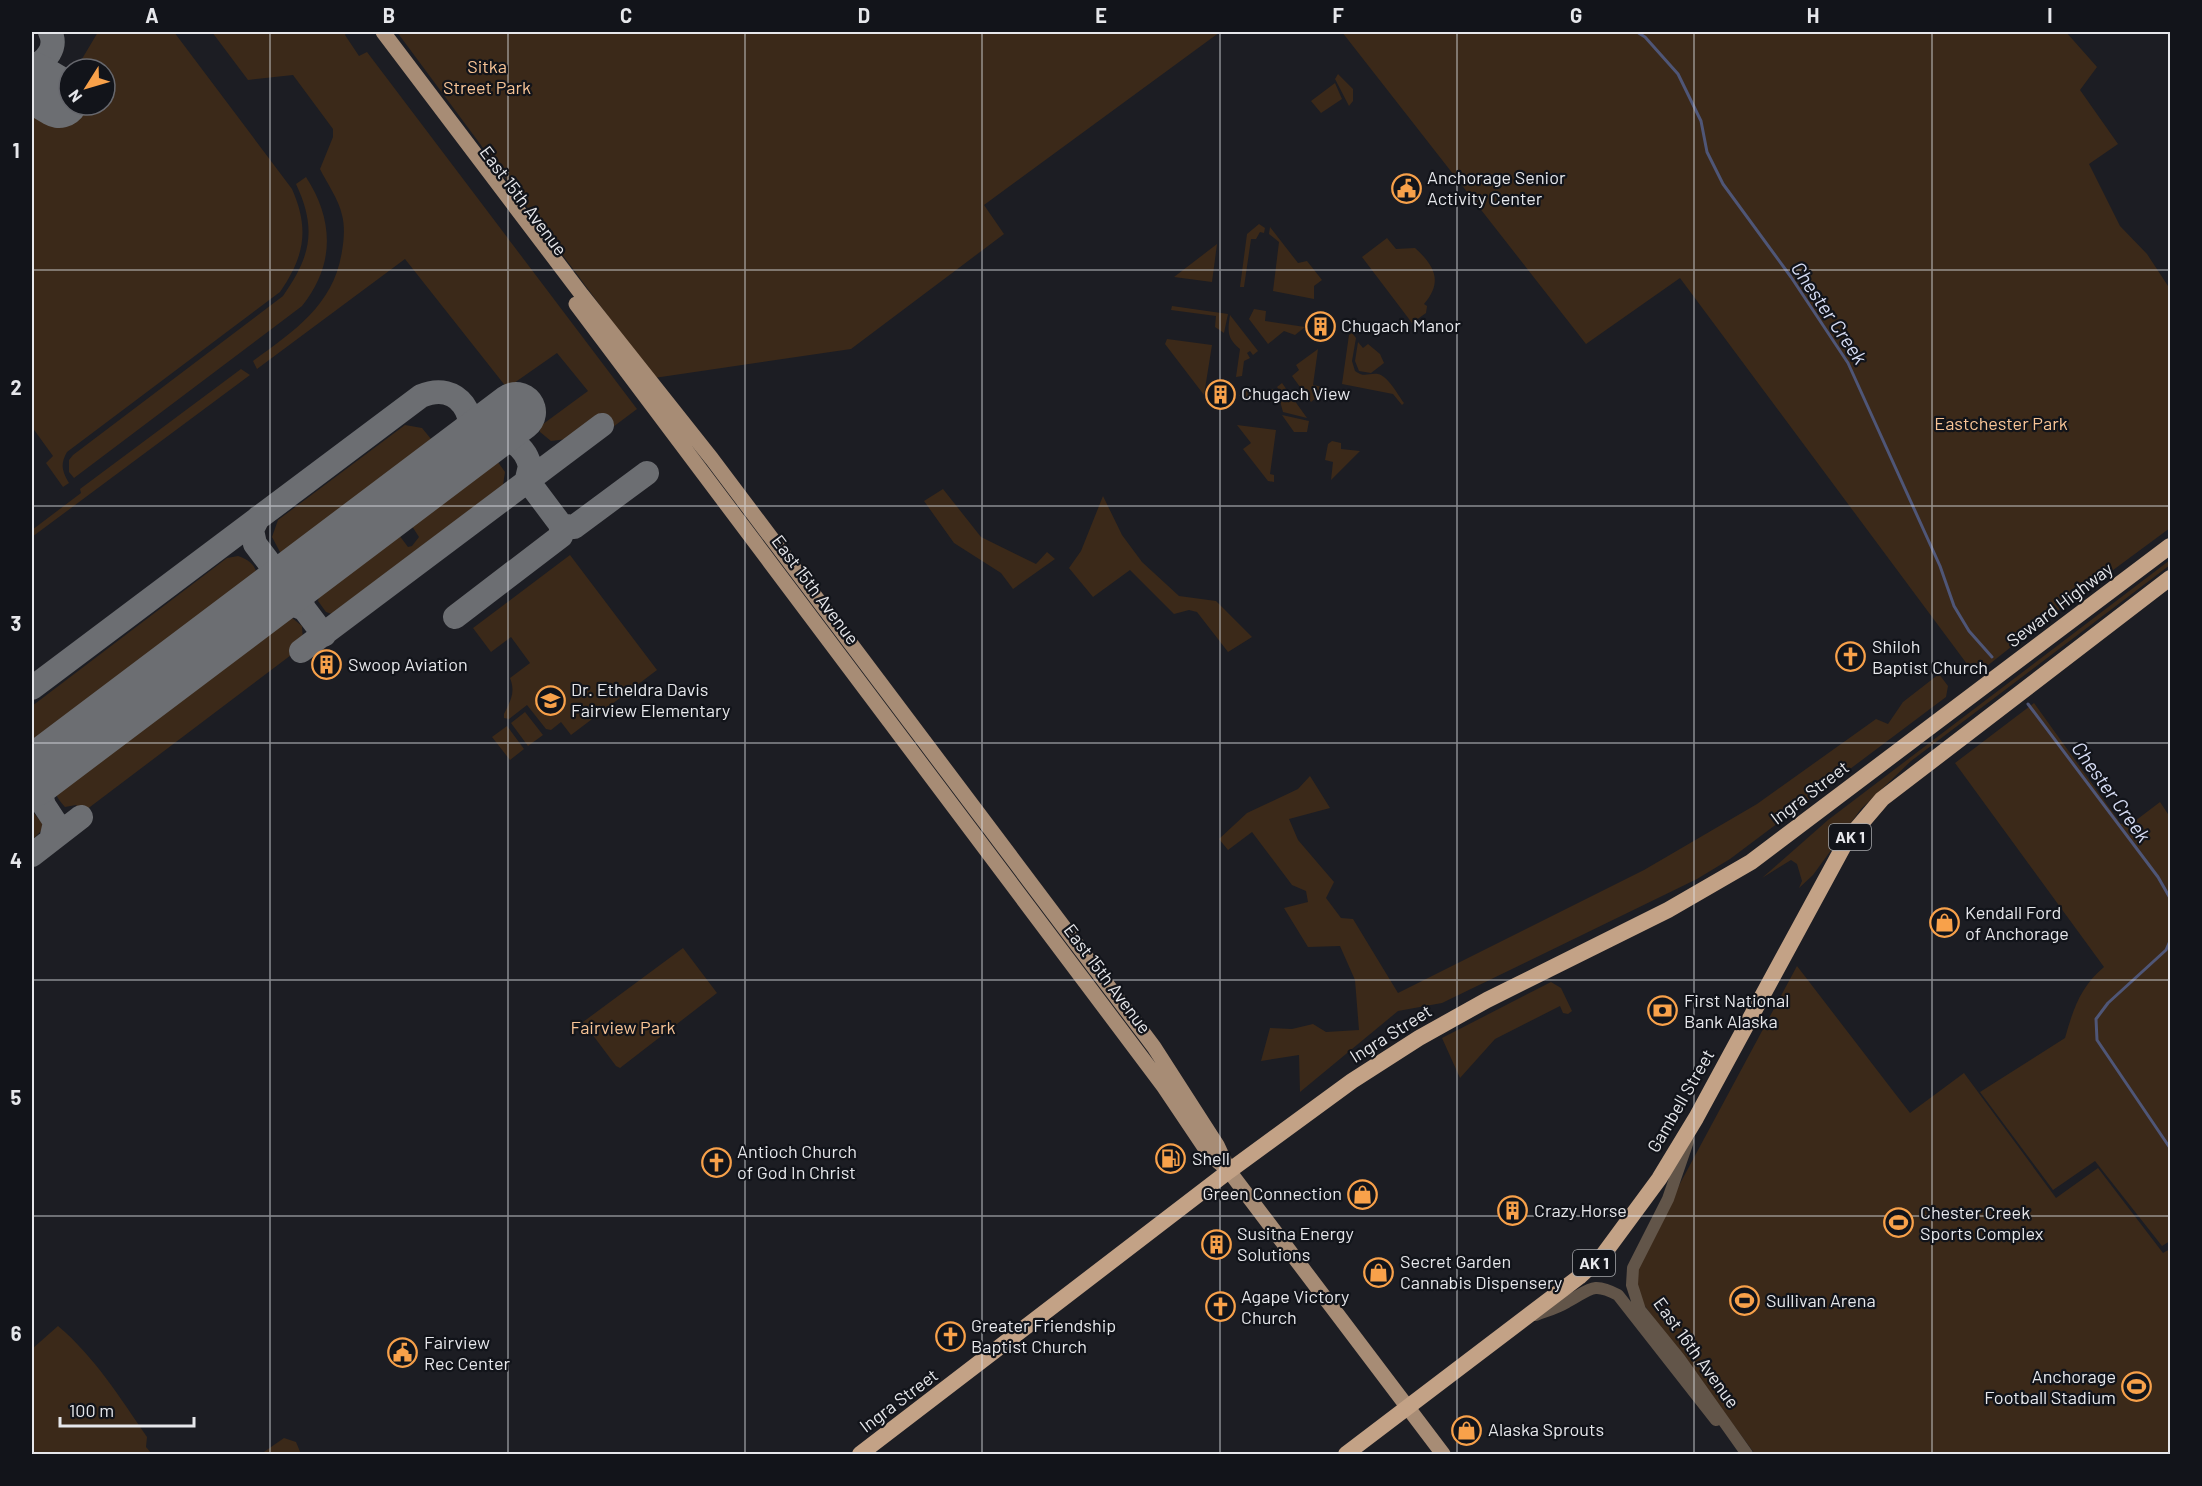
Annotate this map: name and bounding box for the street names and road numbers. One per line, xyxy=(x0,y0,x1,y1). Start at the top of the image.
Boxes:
street label: East 15th Avenue xyxy=(475,141,572,260)
street label: East 15th Avenue xyxy=(767,530,864,649)
street label: Seward Highway xyxy=(2002,557,2117,651)
street label: Ingra Street xyxy=(1766,756,1853,829)
road number: AK 1 xyxy=(1829,824,1871,850)
street label: East 15th Avenue xyxy=(1059,919,1156,1038)
street label: Ingra Street xyxy=(1345,999,1436,1067)
street label: Gambell Street xyxy=(1642,1045,1718,1156)
road number: AK 1 xyxy=(1573,1250,1615,1276)
street label: East 16th Avenue xyxy=(1649,1293,1744,1412)
street label: Ingra Street xyxy=(855,1364,942,1437)

